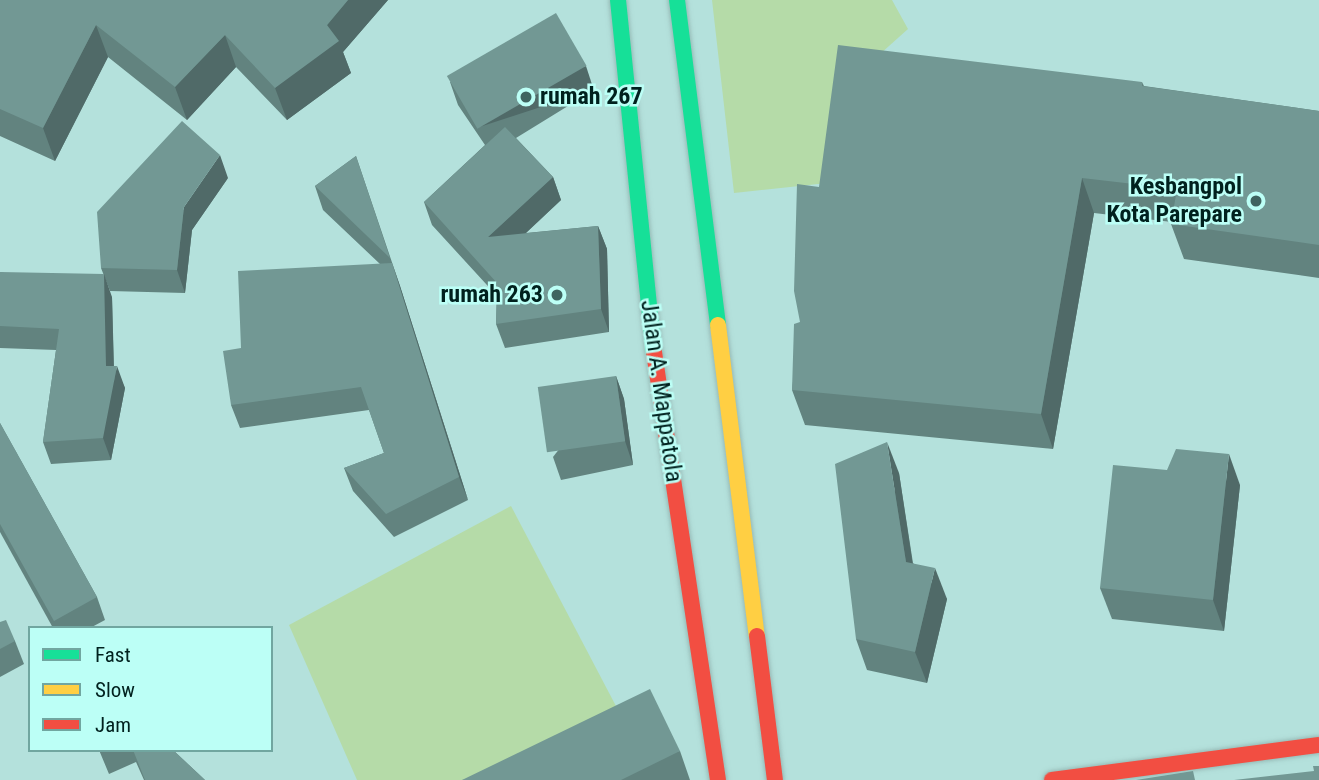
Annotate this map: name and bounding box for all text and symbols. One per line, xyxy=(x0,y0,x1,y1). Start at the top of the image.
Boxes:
place label: rumah 267 xyxy=(540,83,643,111)
marker: rumah 267 xyxy=(518,89,534,105)
place label: Kesbangpol Kota Parepare xyxy=(1106,173,1242,229)
marker: Kesbangpol Kota Parepare xyxy=(1248,193,1264,209)
place label: rumah 263 xyxy=(440,281,543,309)
marker: rumah 263 xyxy=(549,287,565,303)
street label: Jalan A. Mappatola xyxy=(634,298,688,484)
legend xyxy=(28,626,273,752)
text: Fast xyxy=(95,643,131,667)
text: Slow xyxy=(95,678,135,702)
text: Jam xyxy=(95,713,131,737)

